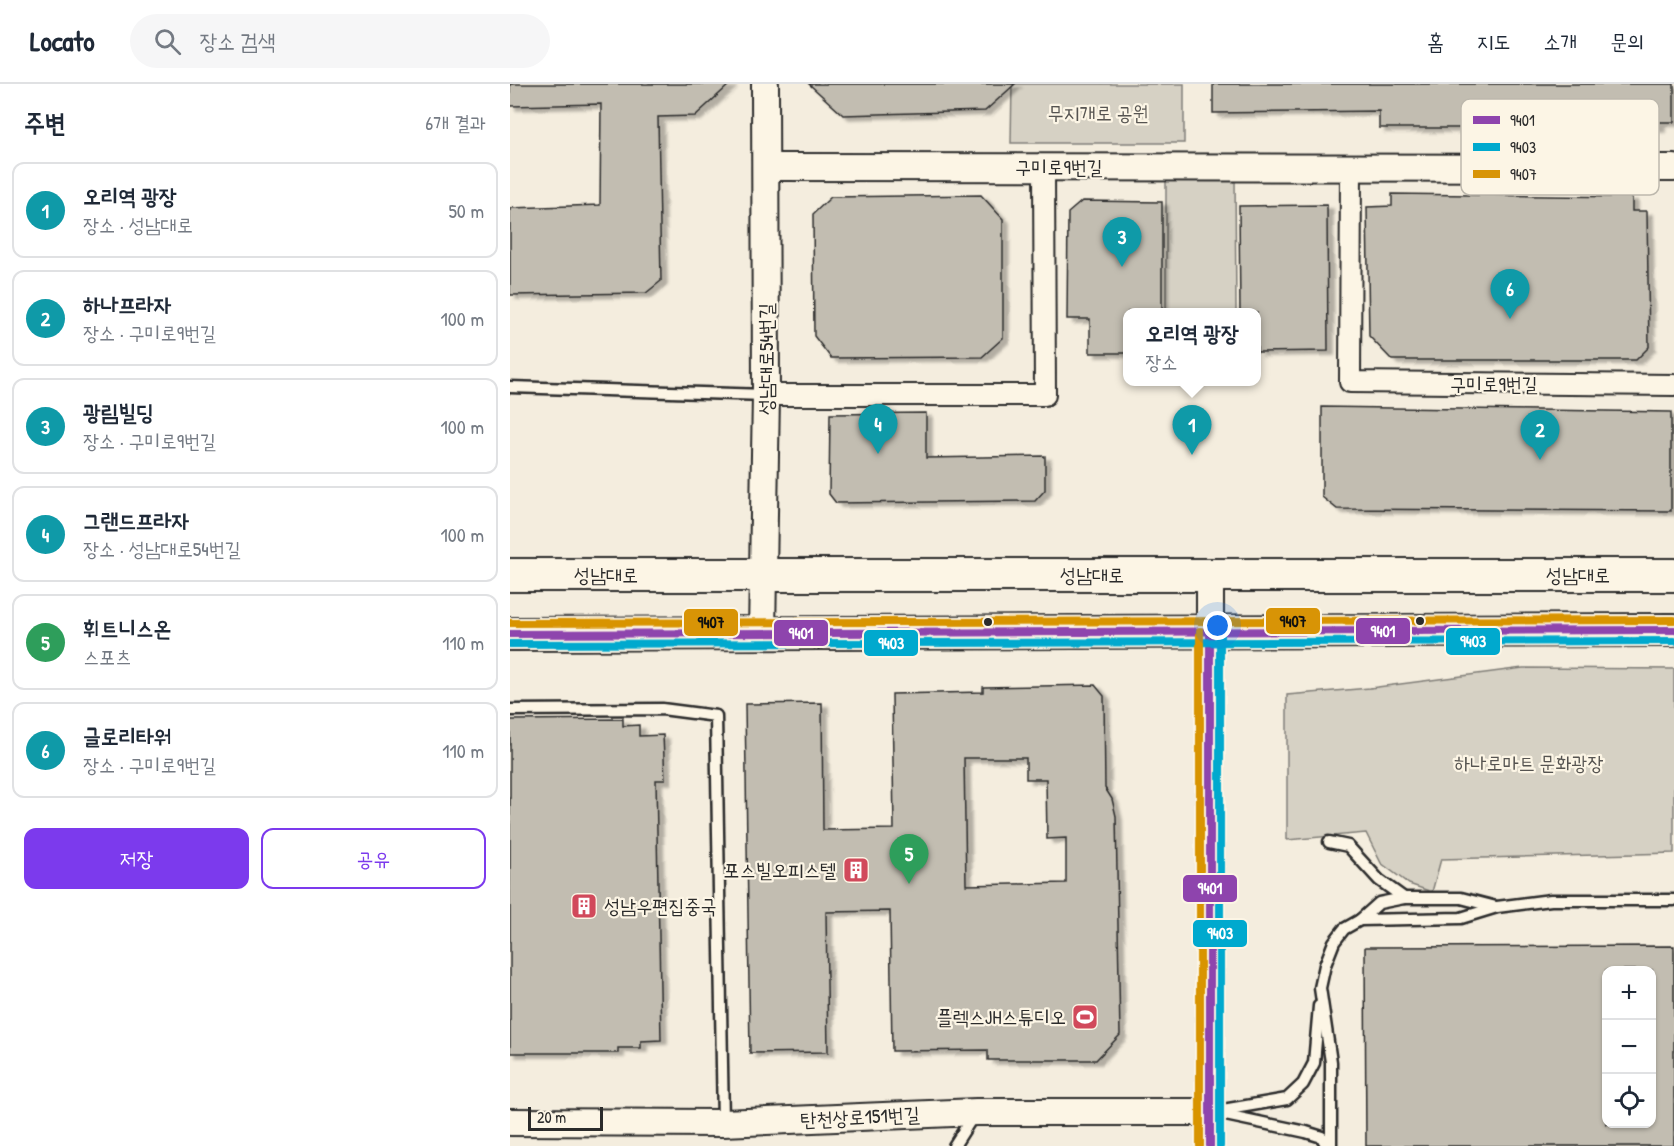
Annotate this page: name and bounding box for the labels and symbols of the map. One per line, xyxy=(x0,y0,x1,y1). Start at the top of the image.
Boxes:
park label: 무지개로 공원 xyxy=(1047,99,1149,126)
legend xyxy=(1461,99,1659,195)
text: 9401 xyxy=(1510,109,1535,131)
text: 9403 xyxy=(1510,136,1536,158)
street label: 구미로9번길 xyxy=(1015,153,1103,180)
text: 9407 xyxy=(1510,163,1537,185)
pin: 3 xyxy=(1102,218,1142,267)
pin: 6 xyxy=(1490,270,1530,319)
street label: 성남대로54번길 xyxy=(752,303,779,415)
street label: 구미로9번길 xyxy=(1450,370,1538,397)
pin: 4 xyxy=(858,404,898,454)
pin: 1 xyxy=(1172,406,1212,455)
pin: 2 xyxy=(1520,410,1560,460)
street label: 성남대로 xyxy=(574,561,638,588)
street label: 성남대로 xyxy=(1060,561,1124,588)
street label: 성남대로 xyxy=(1546,561,1610,588)
line badge: 9407 xyxy=(1265,607,1321,635)
line badge: 9407 xyxy=(683,608,739,637)
text: 9407 xyxy=(1280,610,1307,632)
text: 9407 xyxy=(698,611,725,633)
your location xyxy=(1203,611,1232,640)
unlabelled marker xyxy=(1414,615,1426,627)
unlabelled marker xyxy=(982,616,994,628)
line badge: 9401 xyxy=(1355,617,1411,645)
line badge: 9401 xyxy=(773,619,829,647)
text: 9401 xyxy=(1371,620,1396,642)
text: 9401 xyxy=(789,622,814,644)
line badge: 9403 xyxy=(1445,627,1501,656)
line badge: 9403 xyxy=(863,629,919,657)
text: 9403 xyxy=(1460,630,1486,652)
text: 9403 xyxy=(878,632,904,654)
park label: 하나로마트 문화광장 xyxy=(1454,749,1604,776)
pin: 5 xyxy=(890,834,928,884)
building icon: 포스빌오피스텔 xyxy=(841,855,871,885)
place label: 포스빌오피스텔 xyxy=(723,856,836,883)
line badge: 9401 xyxy=(1182,874,1238,903)
text: 9401 xyxy=(1198,877,1223,899)
building icon: 성남우편집중국 xyxy=(569,891,599,921)
place label: 성남우편집중국 xyxy=(604,892,717,919)
line badge: 9403 xyxy=(1192,919,1248,948)
text: 9403 xyxy=(1207,922,1233,944)
sports icon: 플렉스JH스튜디오 xyxy=(1070,1002,1100,1032)
place label: 플렉스JH스튜디오 xyxy=(937,1003,1066,1030)
street label: 탄천상로151번길 xyxy=(800,1100,920,1133)
scale bar xyxy=(528,1104,603,1132)

